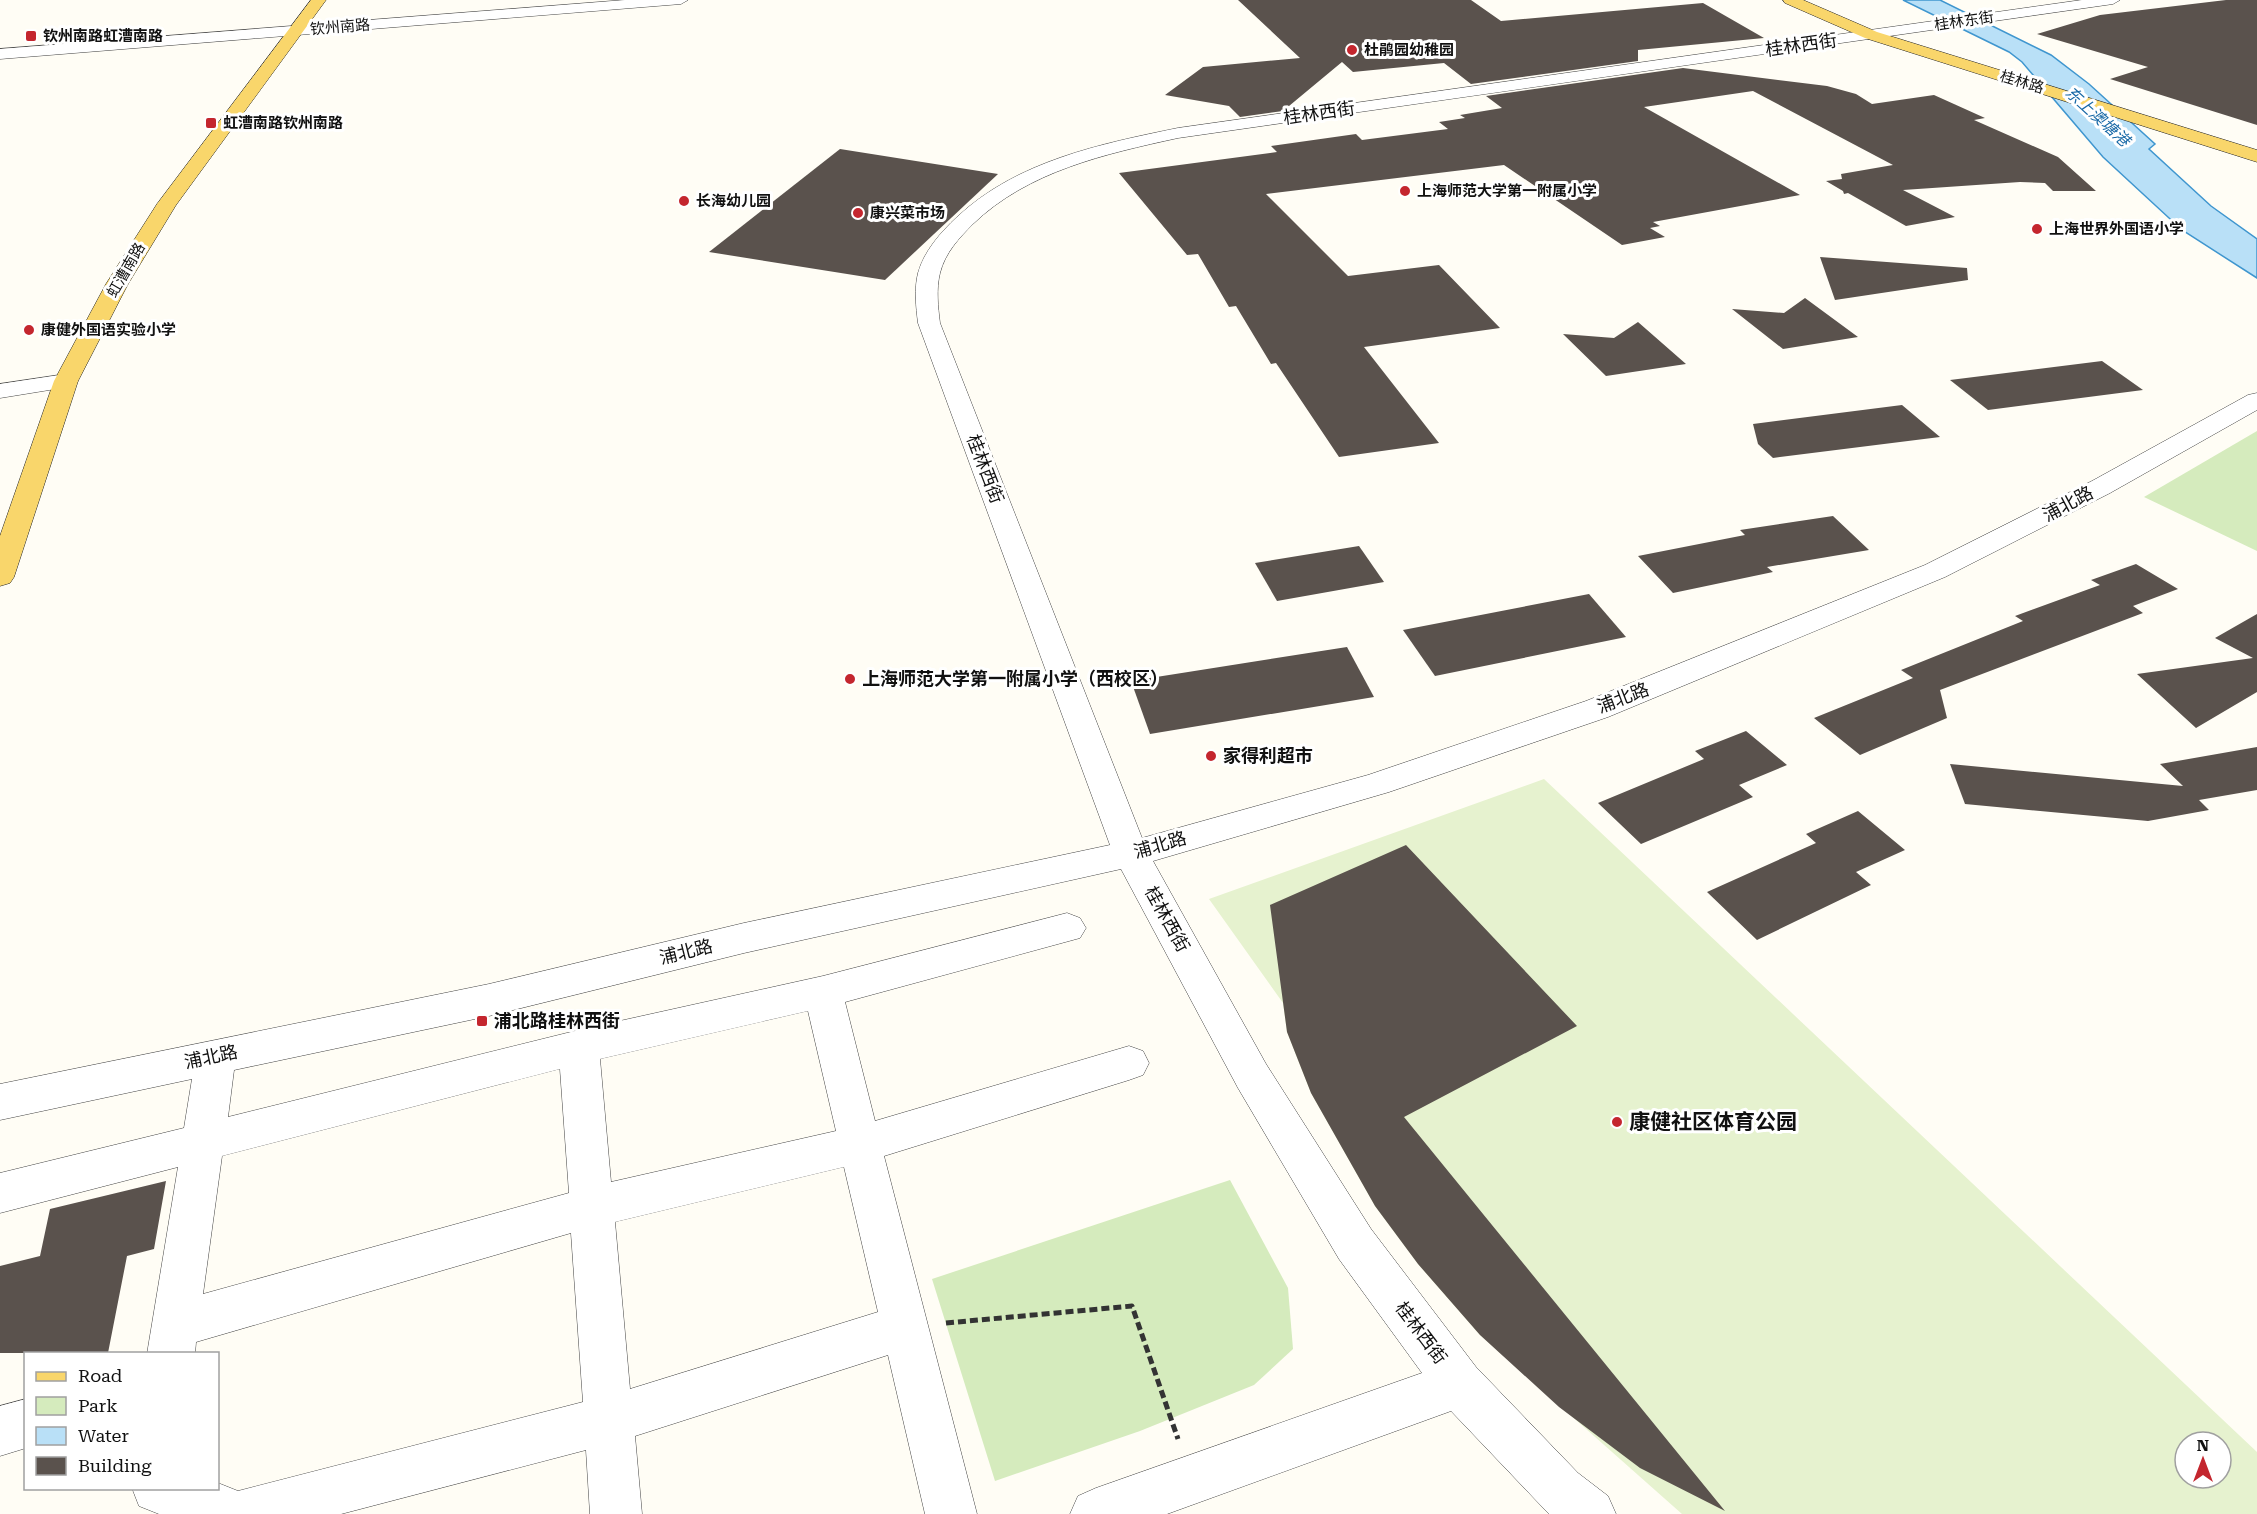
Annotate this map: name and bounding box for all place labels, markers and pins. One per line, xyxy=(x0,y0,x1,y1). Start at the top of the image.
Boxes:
place label: 钦州南路虹漕南路 xyxy=(43,27,163,45)
marker: 钦州南路虹漕南路 xyxy=(24,29,38,43)
place label: 杜鹃园幼稚园 xyxy=(1364,41,1454,59)
marker: 杜鹃园幼稚园 xyxy=(1345,43,1359,57)
place label: 虹漕南路钦州南路 xyxy=(223,114,343,132)
marker: 虹漕南路钦州南路 xyxy=(204,116,218,130)
place label: 上海师范大学第一附属小学 xyxy=(1417,182,1597,200)
marker: 上海师范大学第一附属小学 xyxy=(1398,184,1412,198)
place label: 长海幼儿园 xyxy=(696,192,771,210)
marker: 长海幼儿园 xyxy=(677,194,691,208)
place label: 康兴菜市场 xyxy=(870,204,945,222)
marker: 康兴菜市场 xyxy=(851,206,865,220)
place label: 上海世界外国语小学 xyxy=(2049,220,2184,238)
marker: 上海世界外国语小学 xyxy=(2030,222,2044,236)
place label: 康健外国语实验小学 xyxy=(41,321,176,339)
marker: 康健外国语实验小学 xyxy=(22,323,36,337)
place label: 上海师范大学第一附属小学（西校区） xyxy=(862,668,1168,689)
marker: 上海师范大学第一附属小学（西校区） xyxy=(843,672,857,686)
place label: 家得利超市 xyxy=(1223,745,1313,766)
marker: 家得利超市 xyxy=(1204,749,1218,763)
place label: 浦北路桂林西街 xyxy=(494,1010,620,1031)
marker: 浦北路桂林西街 xyxy=(475,1014,489,1028)
place label: 康健社区体育公园 xyxy=(1629,1110,1797,1134)
marker: 康健社区体育公园 xyxy=(1610,1115,1624,1129)

